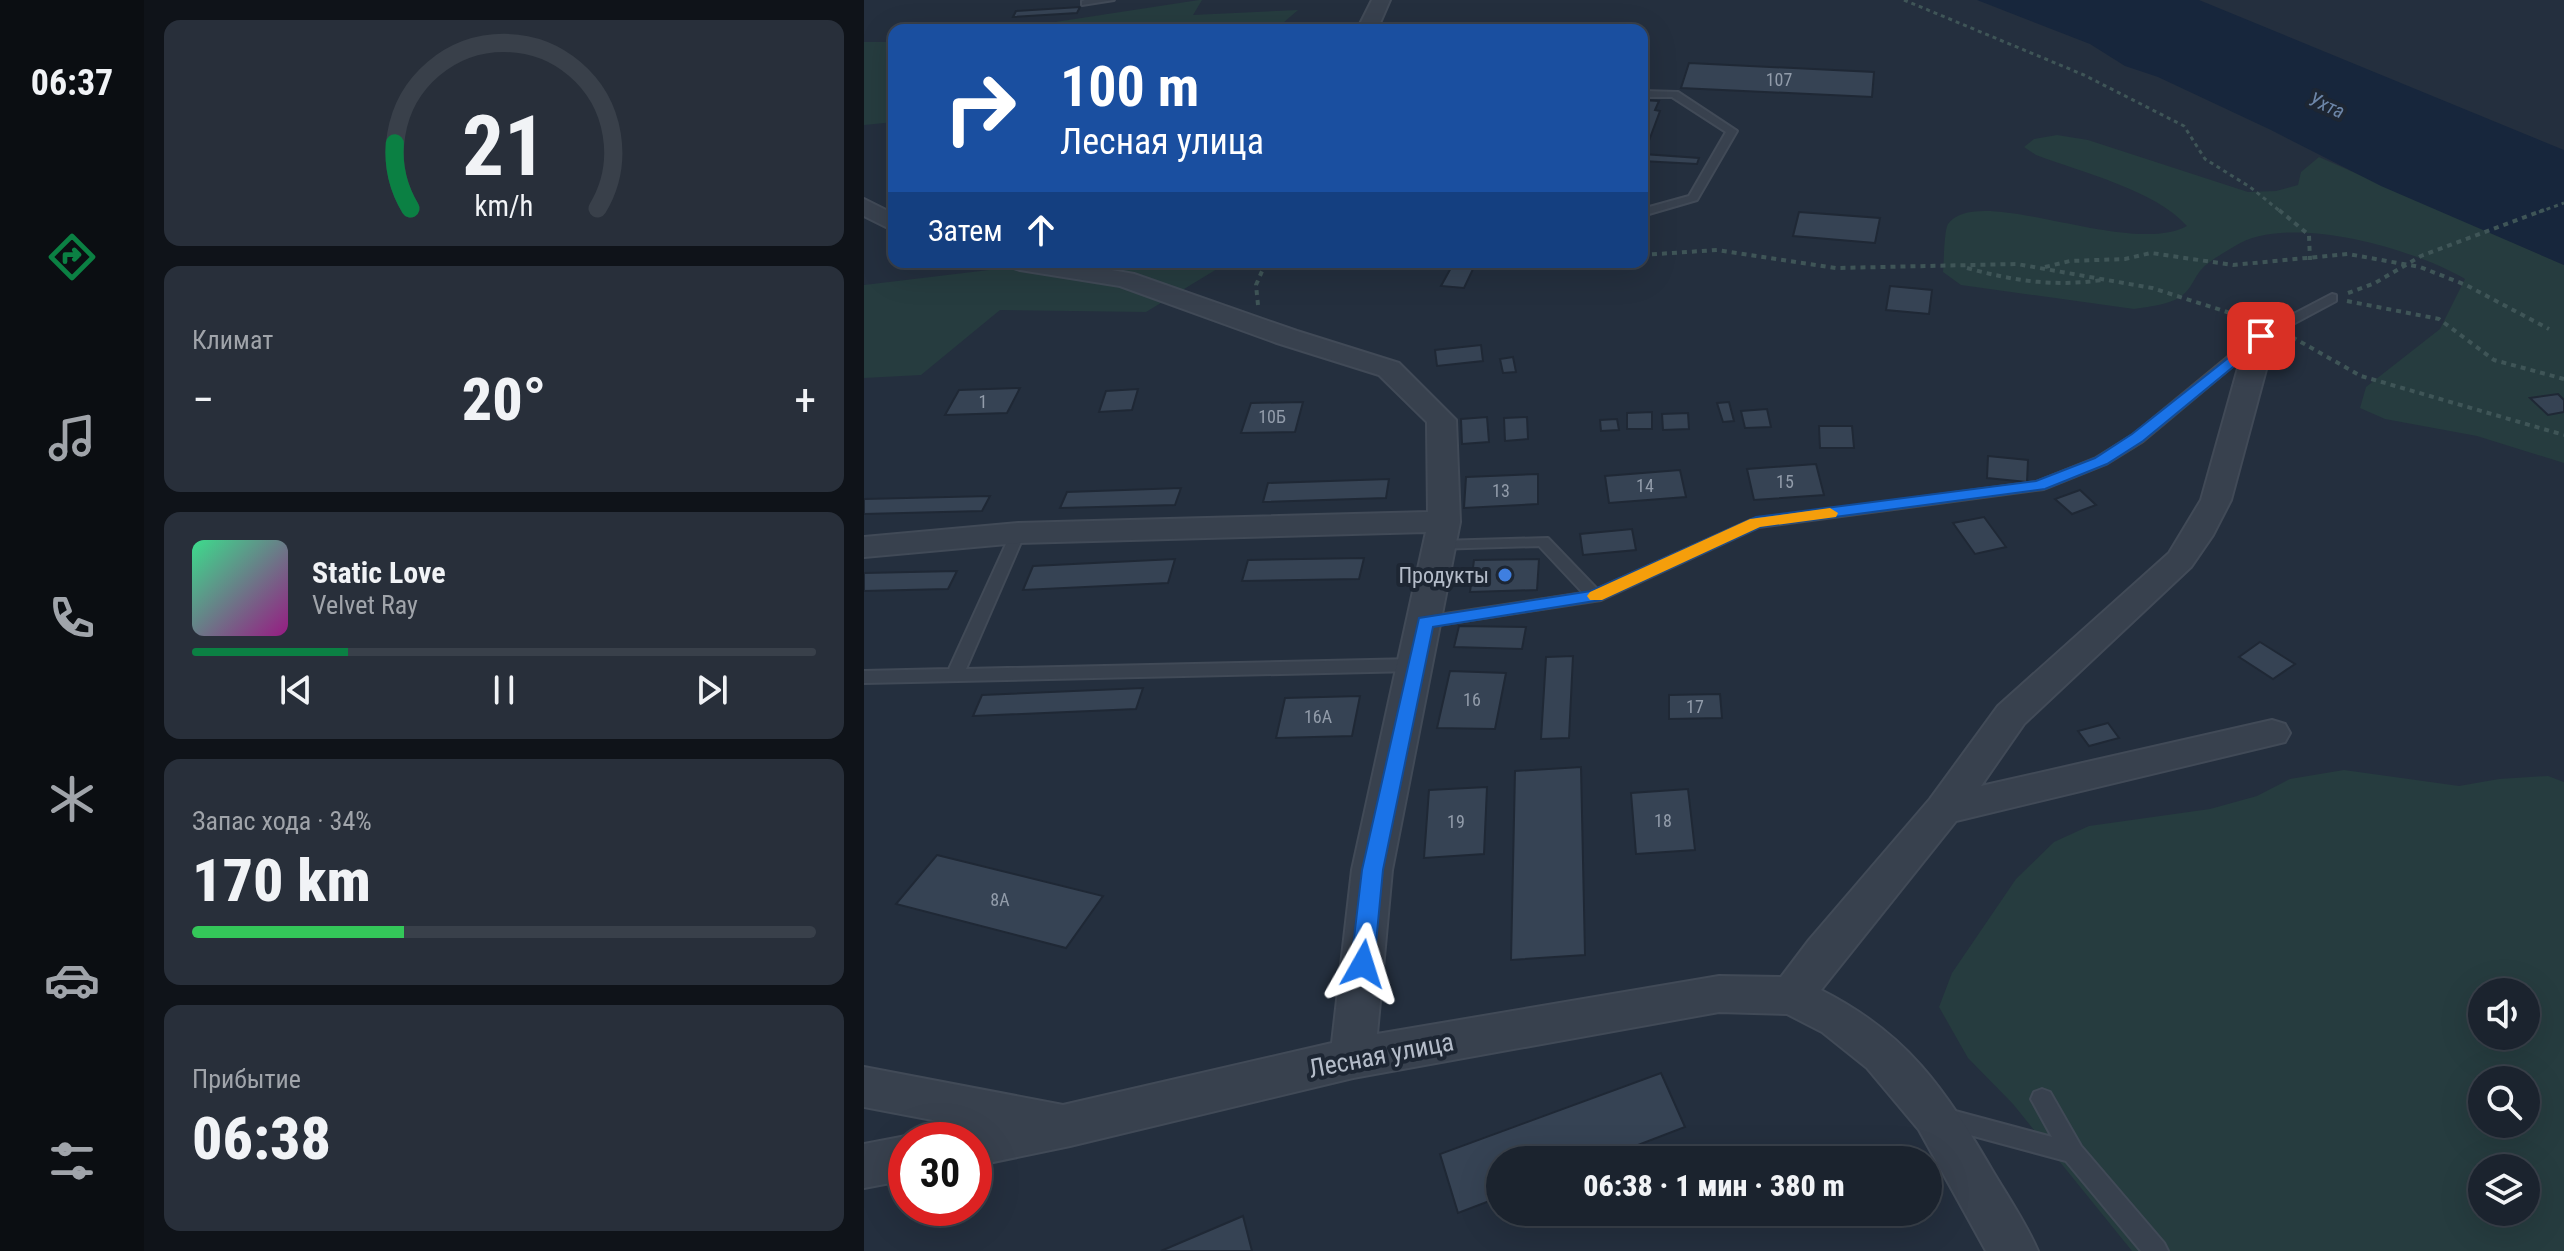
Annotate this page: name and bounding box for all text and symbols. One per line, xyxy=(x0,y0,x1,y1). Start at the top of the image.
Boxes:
text: 100 m xyxy=(1060,54,1199,120)
icon: right xyxy=(928,56,1032,160)
text: 06:37 xyxy=(31,62,113,104)
house number: 107 xyxy=(1766,69,1792,90)
water label: Ухта xyxy=(2305,87,2349,123)
text: 21 xyxy=(462,98,546,195)
text: Лесная улица xyxy=(1060,121,1264,163)
text: km/h xyxy=(475,189,533,223)
icon: ahead xyxy=(1019,208,1063,252)
text: Затем xyxy=(928,213,1003,248)
icon: directions xyxy=(44,229,100,285)
pin xyxy=(2227,302,2295,370)
icon: arrive xyxy=(2239,314,2283,358)
text: Климат xyxy=(192,325,273,355)
text: 20° xyxy=(462,364,546,435)
text: − xyxy=(192,374,214,426)
text: + xyxy=(794,374,816,426)
house number: 1 xyxy=(979,391,987,412)
house number: 10Б xyxy=(1258,406,1286,427)
icon: music xyxy=(44,410,100,466)
house number: 15 xyxy=(1776,471,1794,492)
house number: 14 xyxy=(1636,475,1654,496)
house number: 13 xyxy=(1492,480,1510,501)
text: Static Love xyxy=(312,555,446,590)
place label: Продукты xyxy=(1398,563,1489,588)
marker: Продукты xyxy=(1496,566,1514,584)
icon: phone xyxy=(44,590,100,646)
text: Velvet Ray xyxy=(312,590,418,620)
icon: previous xyxy=(274,668,318,712)
icon: pause xyxy=(482,668,526,712)
icon: next xyxy=(690,668,734,712)
house number: 16 xyxy=(1463,689,1481,710)
house number: 17 xyxy=(1686,696,1704,717)
house number: 16А xyxy=(1304,706,1333,727)
icon: climate xyxy=(44,771,100,827)
text: Запас хода · 34% xyxy=(192,806,372,836)
house number: 18 xyxy=(1654,810,1672,831)
house number: 19 xyxy=(1447,811,1465,832)
text: 170 km xyxy=(192,845,371,916)
house number: 8А xyxy=(990,889,1010,910)
position arrow xyxy=(1321,922,1405,1006)
icon: car xyxy=(44,952,100,1008)
map controls xyxy=(2468,978,2540,1226)
button: sound xyxy=(2468,978,2540,1050)
street label: Лесная улица xyxy=(1306,1026,1456,1084)
text: Прибытие xyxy=(192,1064,301,1094)
button: search xyxy=(2468,1066,2540,1138)
text: 06:38 xyxy=(192,1103,331,1174)
speed limit sign: 30 xyxy=(888,1122,992,1226)
icon: filters xyxy=(44,1133,100,1189)
button: layers xyxy=(2468,1154,2540,1226)
text: 06:38 · 1 мин · 380 m xyxy=(1583,1168,1845,1203)

